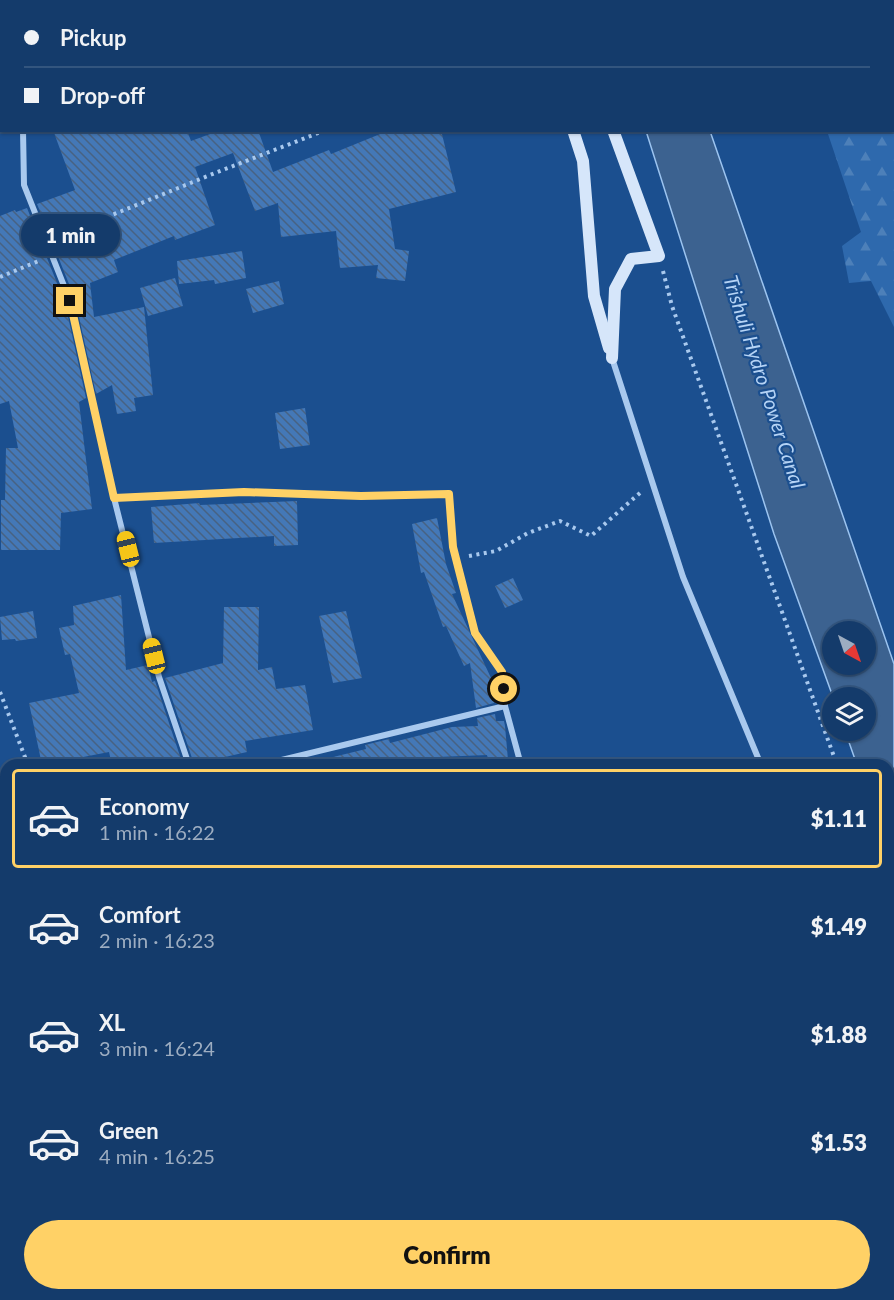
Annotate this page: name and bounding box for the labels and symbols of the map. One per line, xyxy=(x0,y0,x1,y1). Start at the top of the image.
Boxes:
callout: 1 min xyxy=(20,214,119,256)
water label: Trishuli Hydro Power Canal xyxy=(719,272,811,492)
route end xyxy=(56,287,83,314)
car xyxy=(115,529,141,569)
north arrow xyxy=(822,621,876,675)
car xyxy=(141,636,167,676)
route start xyxy=(490,675,517,702)

